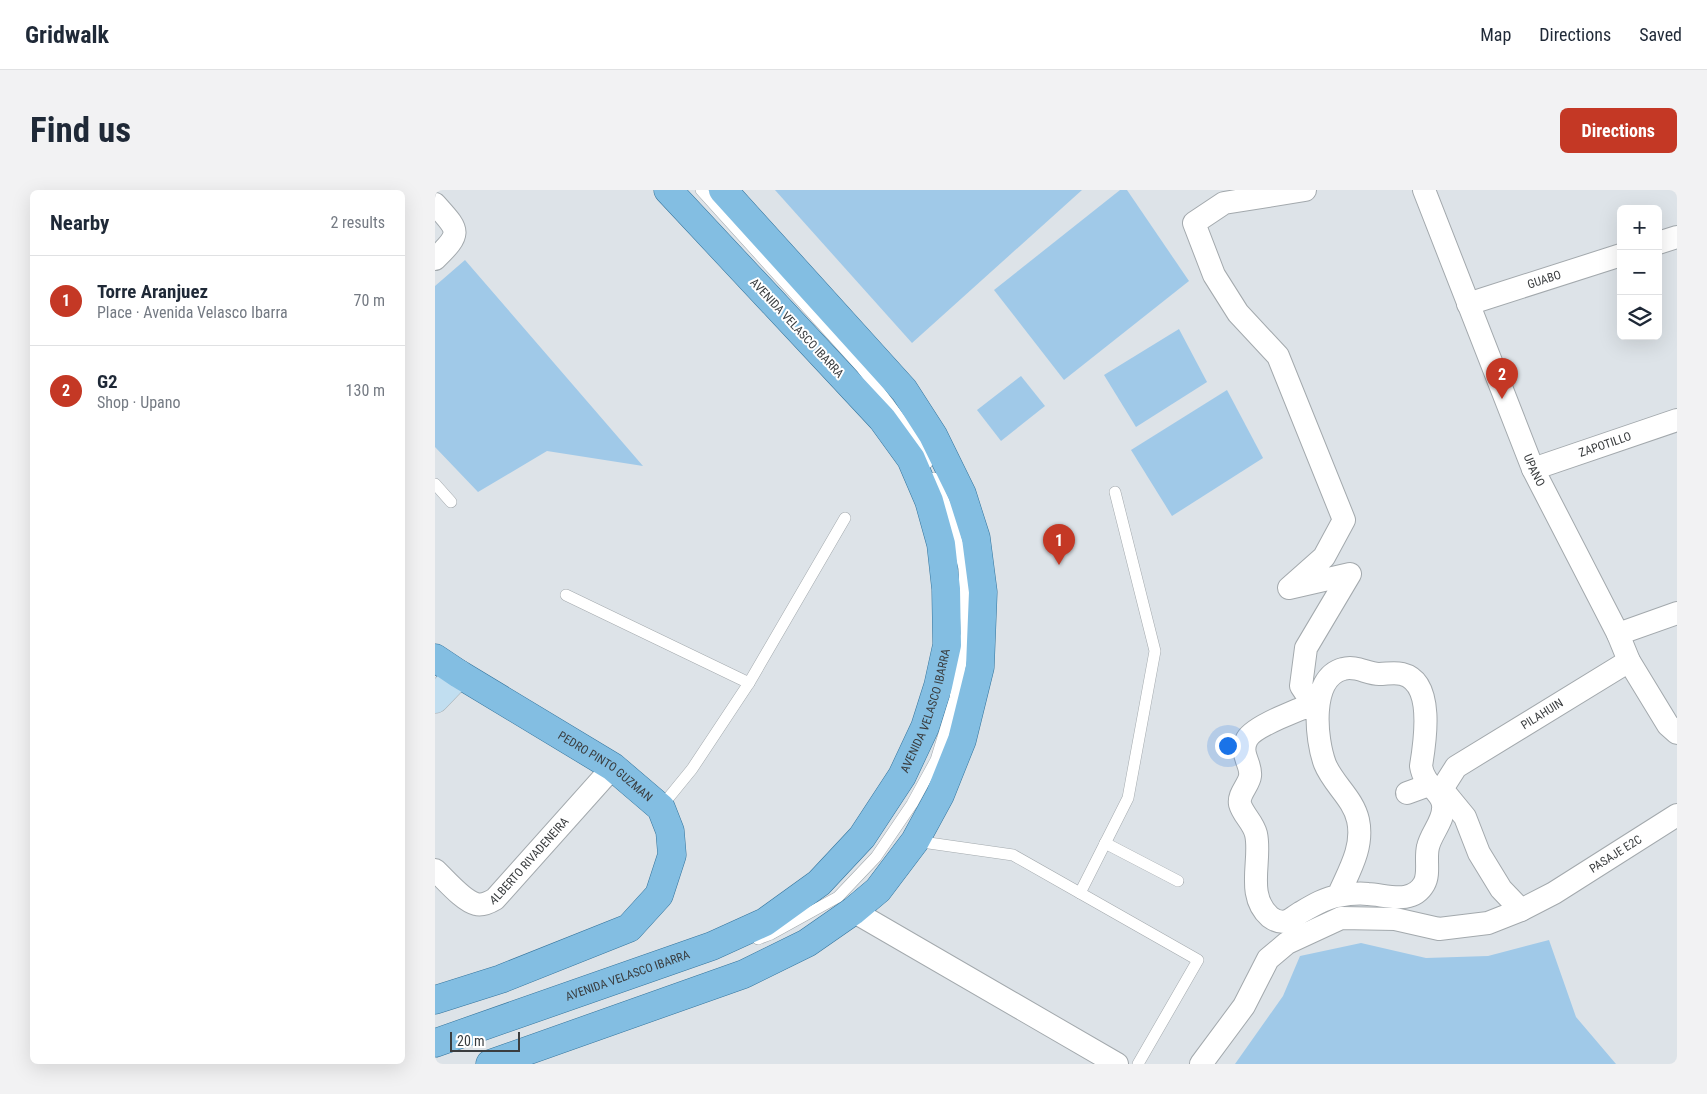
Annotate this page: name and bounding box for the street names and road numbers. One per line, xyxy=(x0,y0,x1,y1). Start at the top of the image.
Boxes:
street label: GUABO xyxy=(1526,268,1563,292)
street label: AVENIDA VELASCO IBARRA xyxy=(747,276,847,381)
street label: ZAPOTILLO xyxy=(1577,429,1633,460)
street label: UPANO xyxy=(1521,452,1548,489)
street label: AVENIDA VELASCO IBARRA xyxy=(898,647,953,775)
street label: PILAHUIN xyxy=(1518,696,1566,732)
street label: PEDRO PINTO GUZMAN xyxy=(555,728,655,804)
street label: ALBERTO RIVADENEIRA xyxy=(487,814,572,908)
street label: PASAJE E2C xyxy=(1587,832,1644,876)
street label: AVENIDA VELASCO IBARRA xyxy=(564,947,692,1004)

